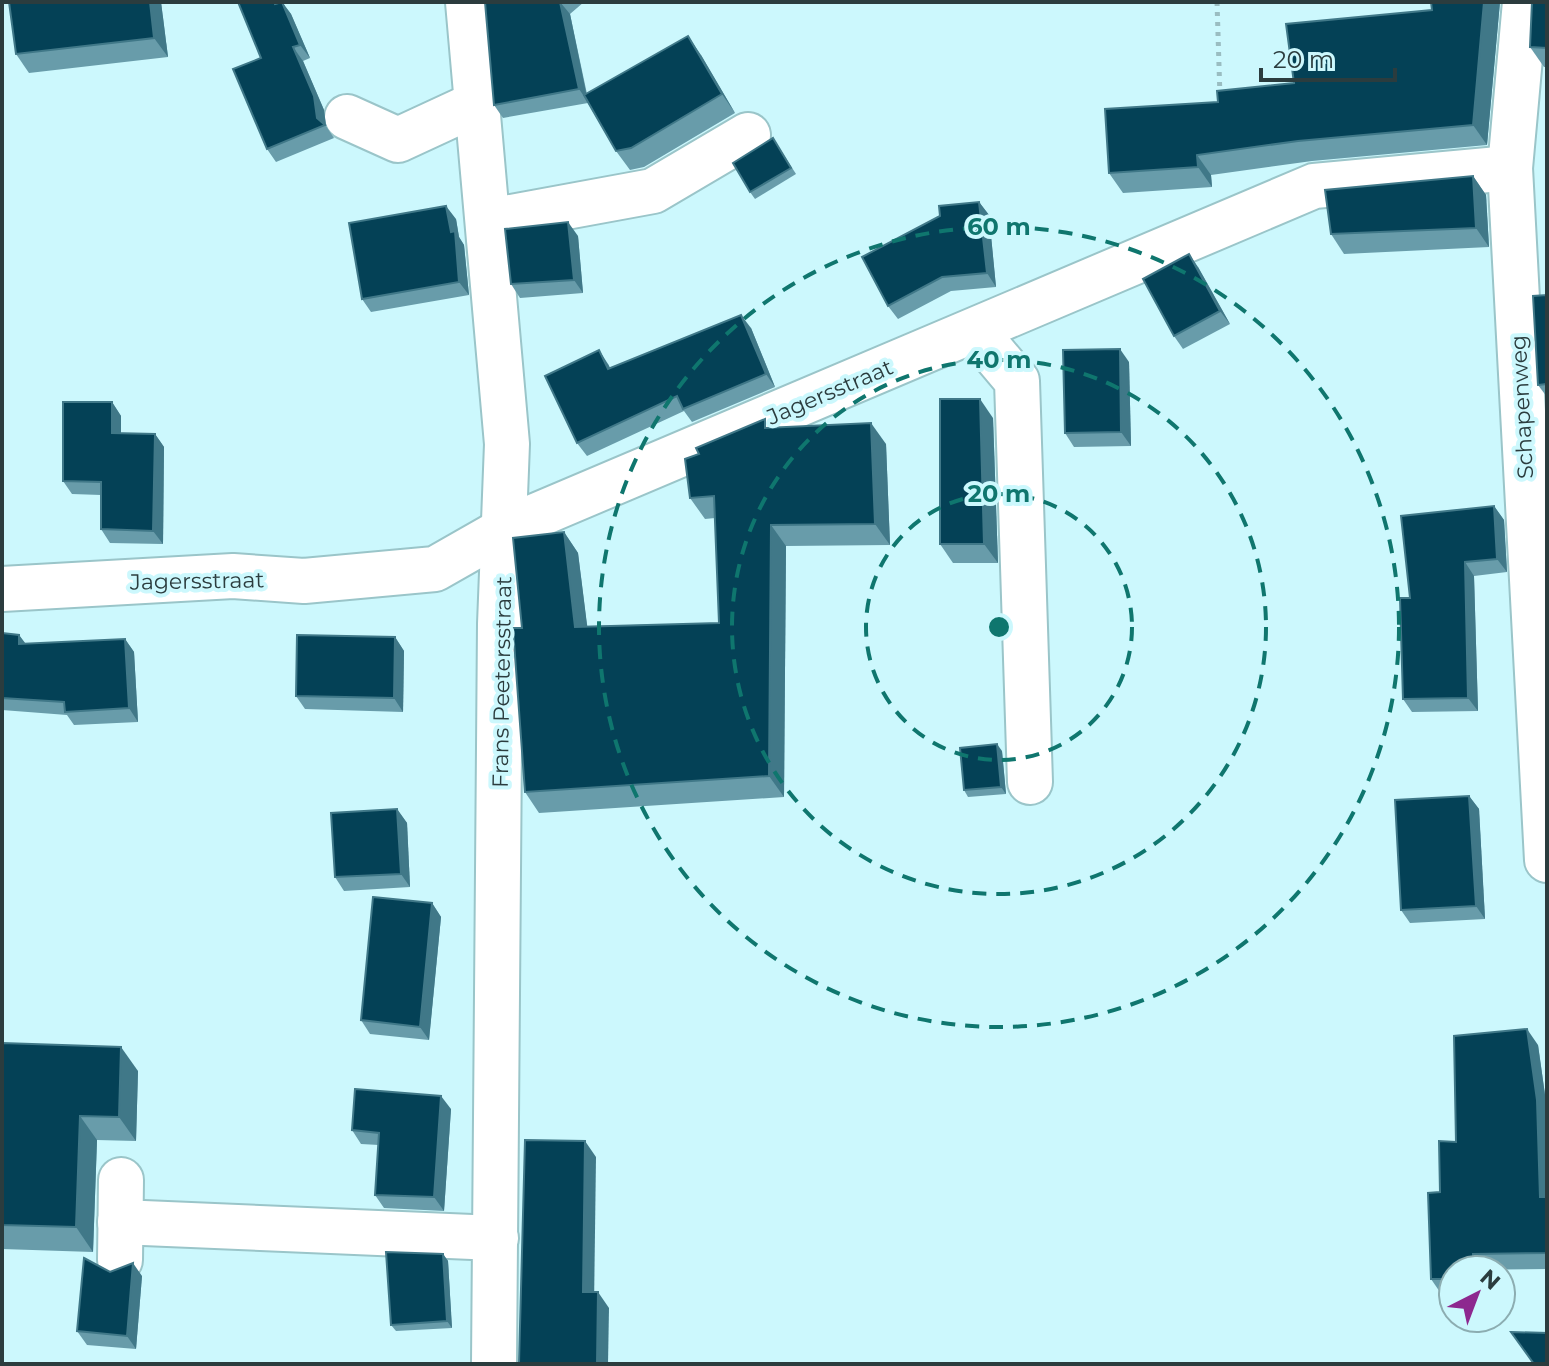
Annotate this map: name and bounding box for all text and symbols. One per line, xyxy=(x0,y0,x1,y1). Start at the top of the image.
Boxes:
scale bar xyxy=(1261,32,1395,82)
text: 20 m xyxy=(1273,45,1334,74)
text: 60 m xyxy=(967,212,1031,241)
street label: Schapenweg xyxy=(1505,334,1539,480)
text: 40 m xyxy=(967,345,1031,374)
street label: Jagersstraat xyxy=(762,353,897,431)
text: 20 m xyxy=(968,479,1030,508)
street label: Jagersstraat xyxy=(129,566,264,596)
street label: Frans Peetersstraat xyxy=(487,576,517,788)
centre of rings xyxy=(985,613,1013,641)
north arrow xyxy=(1437,1254,1517,1334)
text: N xyxy=(1474,1264,1506,1295)

